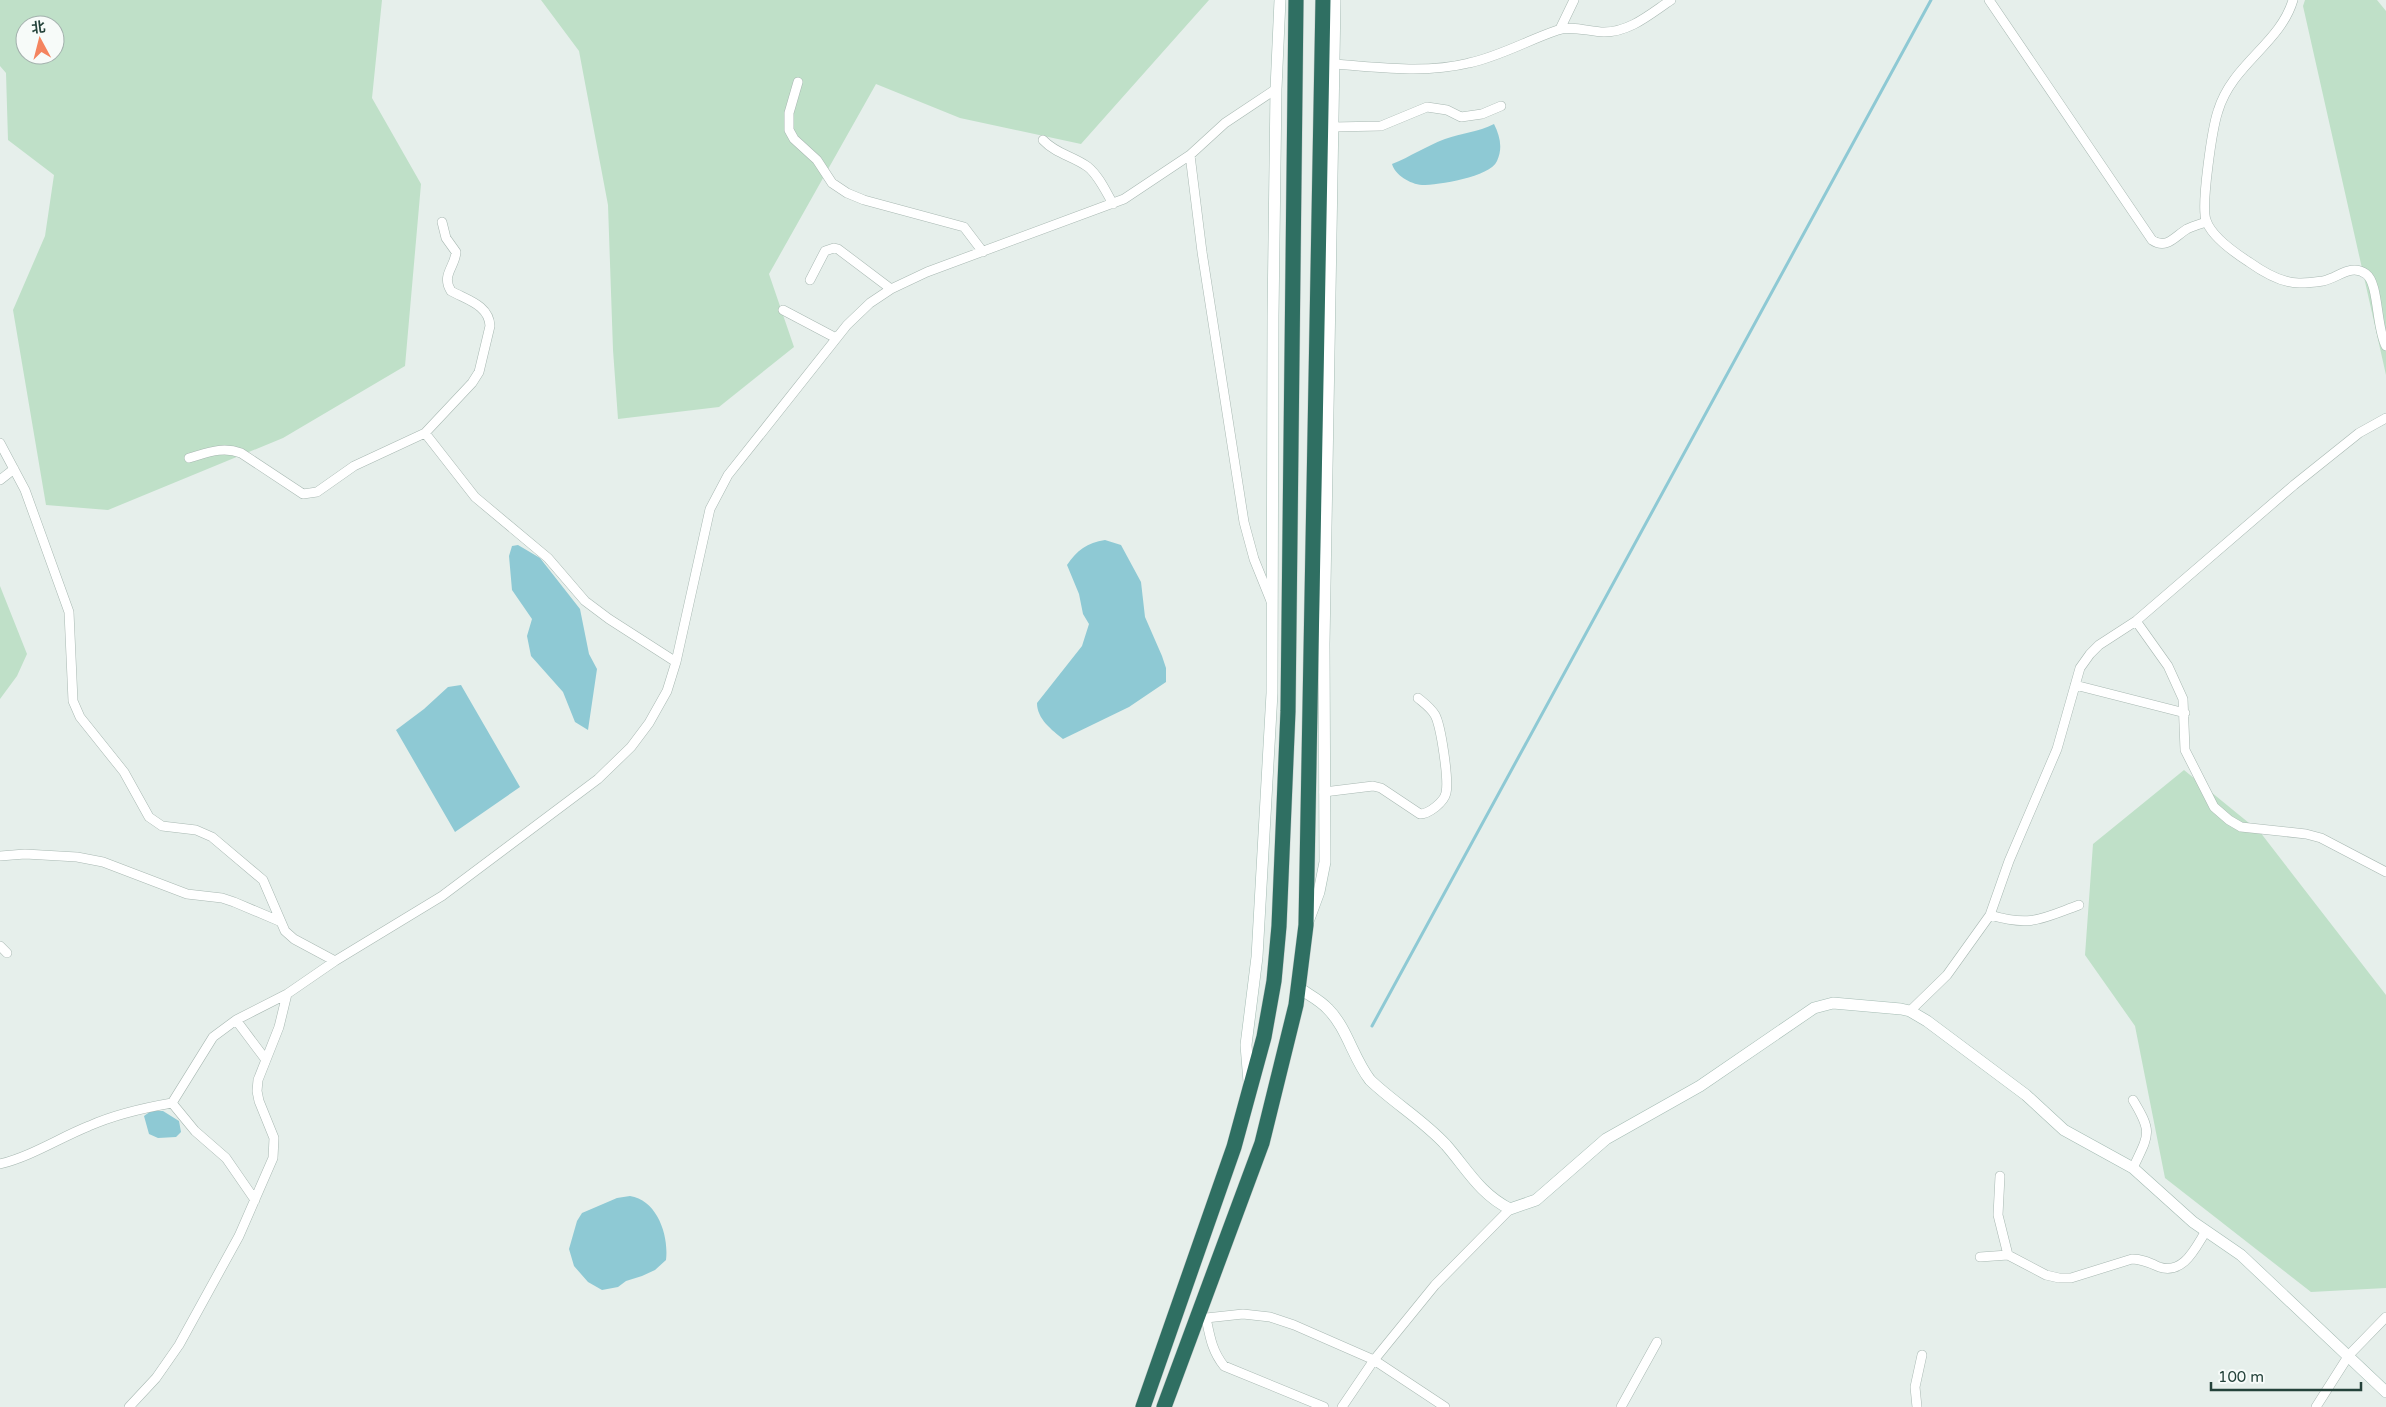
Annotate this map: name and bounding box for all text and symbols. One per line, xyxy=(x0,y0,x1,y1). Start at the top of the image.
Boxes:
north arrow xyxy=(15,15,65,65)
text: 北 xyxy=(30,18,46,37)
scale bar xyxy=(2211,1360,2361,1392)
text: 100 m xyxy=(2218,1368,2264,1386)

